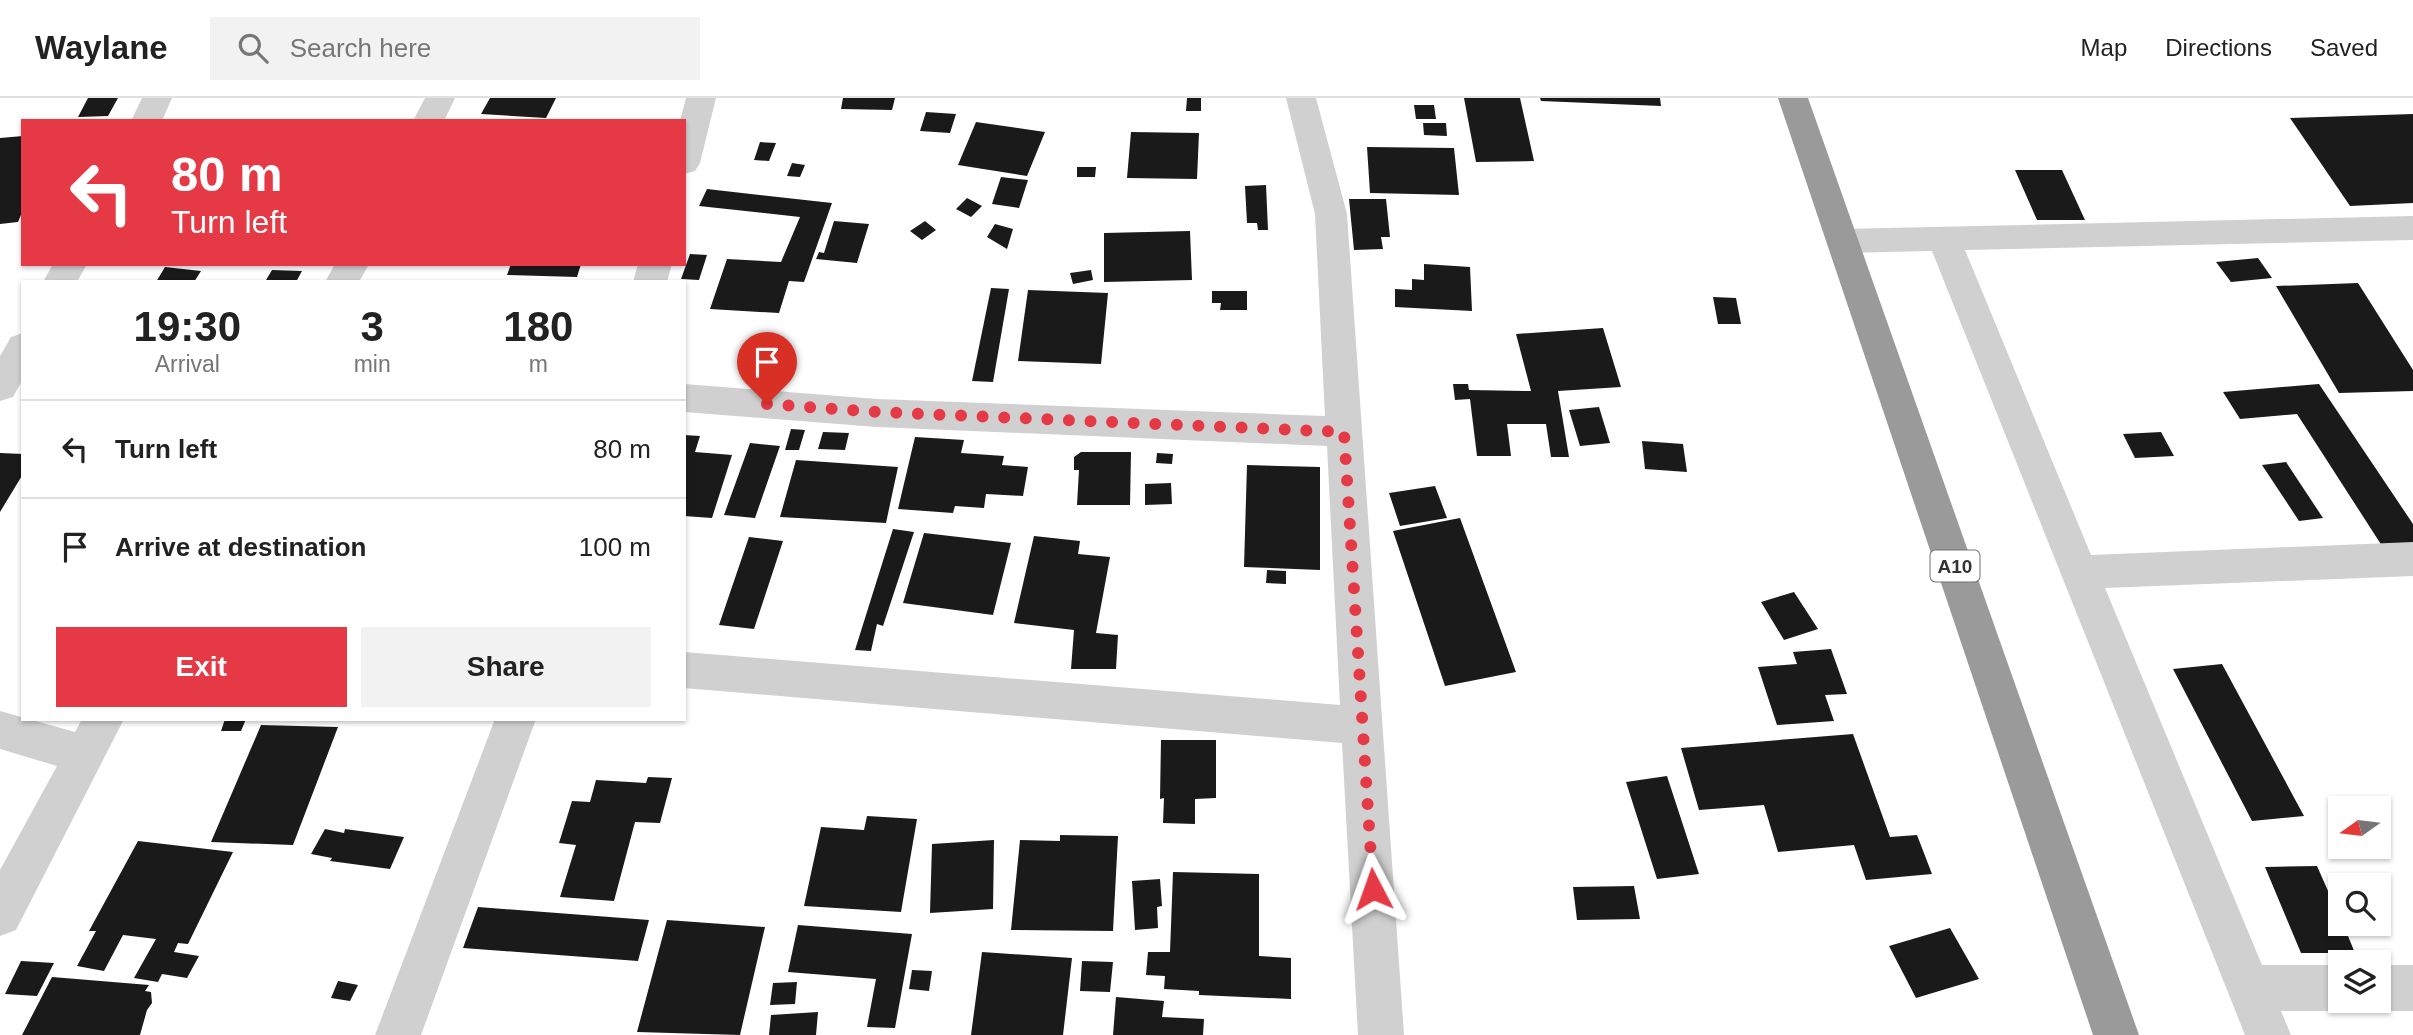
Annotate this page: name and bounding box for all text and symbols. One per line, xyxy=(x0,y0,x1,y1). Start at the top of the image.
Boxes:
search box xyxy=(210,17,700,80)
text: Waylane xyxy=(35,29,168,66)
icon: search xyxy=(234,29,272,67)
text: Search here xyxy=(290,33,431,63)
text: Map xyxy=(2081,34,2127,61)
text: Directions xyxy=(2165,34,2272,61)
text: Saved xyxy=(2310,34,2378,61)
icon: left xyxy=(56,147,147,238)
text: 80 m xyxy=(171,147,283,201)
text: Turn left xyxy=(171,204,287,240)
text: 19:30 xyxy=(134,303,241,350)
text: 3 xyxy=(360,303,384,350)
text: 180 xyxy=(503,303,573,350)
pin xyxy=(737,332,797,404)
icon: arrive xyxy=(748,343,786,381)
text: Arrival xyxy=(155,351,220,377)
text: min xyxy=(354,351,391,377)
text: m xyxy=(529,351,548,377)
icon: left xyxy=(56,430,94,468)
text: Turn left xyxy=(115,434,217,464)
text: 80 m xyxy=(593,434,651,464)
icon: arrive xyxy=(56,528,94,566)
text: Arrive at destination xyxy=(115,532,366,562)
text: 100 m xyxy=(579,532,651,562)
road number: A10 xyxy=(1930,551,1980,582)
button: Exit xyxy=(56,627,347,707)
button: Share xyxy=(361,627,651,707)
north arrow xyxy=(2328,796,2390,859)
map controls xyxy=(2328,796,2391,1013)
position arrow xyxy=(1336,852,1410,926)
button: search xyxy=(2328,873,2391,936)
button: layers xyxy=(2328,950,2391,1013)

